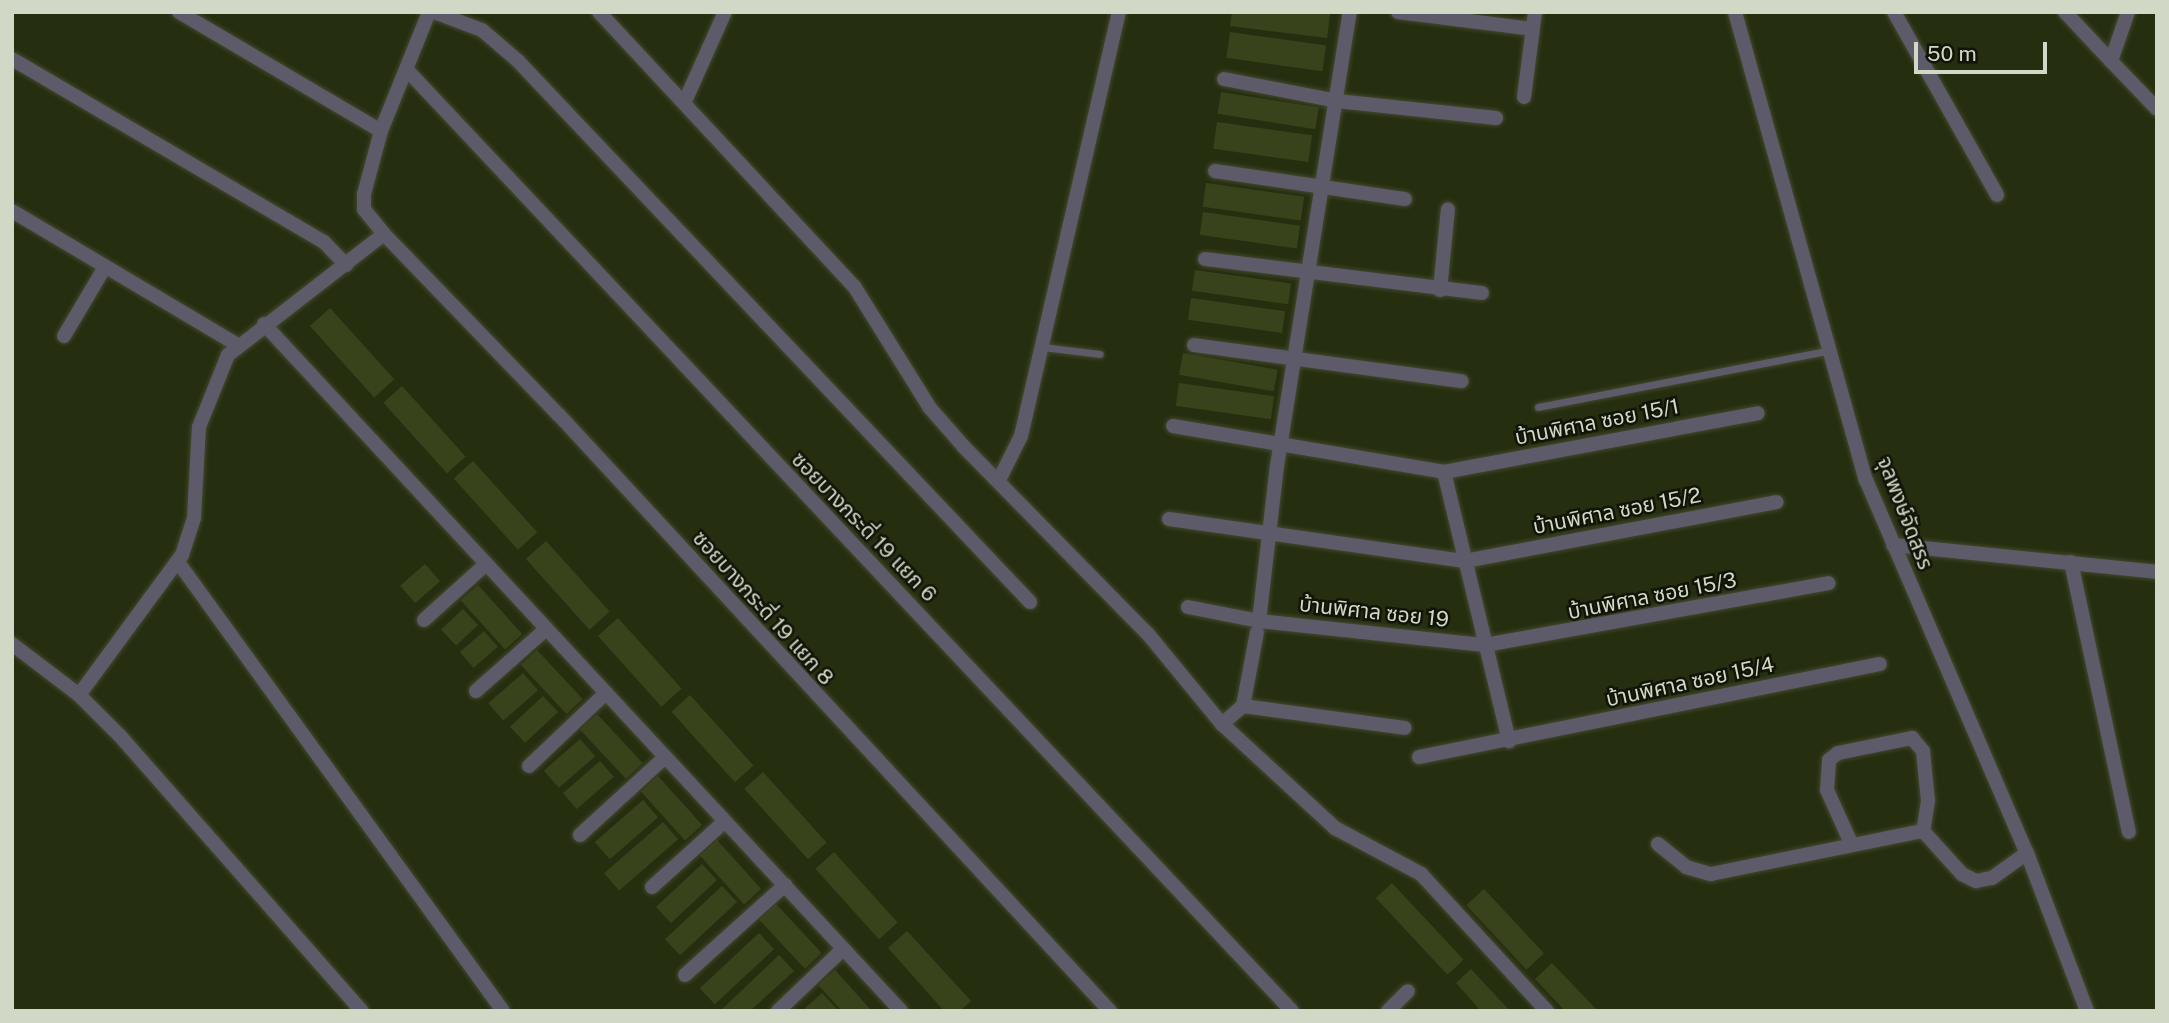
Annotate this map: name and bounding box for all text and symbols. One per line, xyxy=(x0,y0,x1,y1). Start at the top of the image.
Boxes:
scale bar xyxy=(1917,28,2050,72)
text: 50 m xyxy=(1927,41,1977,66)
street label: บ้านพิศาล ซอย 15/1 xyxy=(1513,394,1681,450)
street label: ซอยบางกระดี่ 19 แยก 6 xyxy=(786,447,942,607)
street label: จุลพงษ์จัดสรร xyxy=(1872,453,1938,573)
street label: บ้านพิศาล ซอย 15/2 xyxy=(1531,482,1703,540)
street label: ซอยบางกระดี่ 19 แยก 8 xyxy=(687,526,839,690)
street label: บ้านพิศาล ซอย 15/3 xyxy=(1565,567,1739,625)
street label: บ้านพิศาล ซอย 19 xyxy=(1298,592,1450,632)
street label: บ้านพิศาล ซอย 15/4 xyxy=(1604,652,1776,712)

